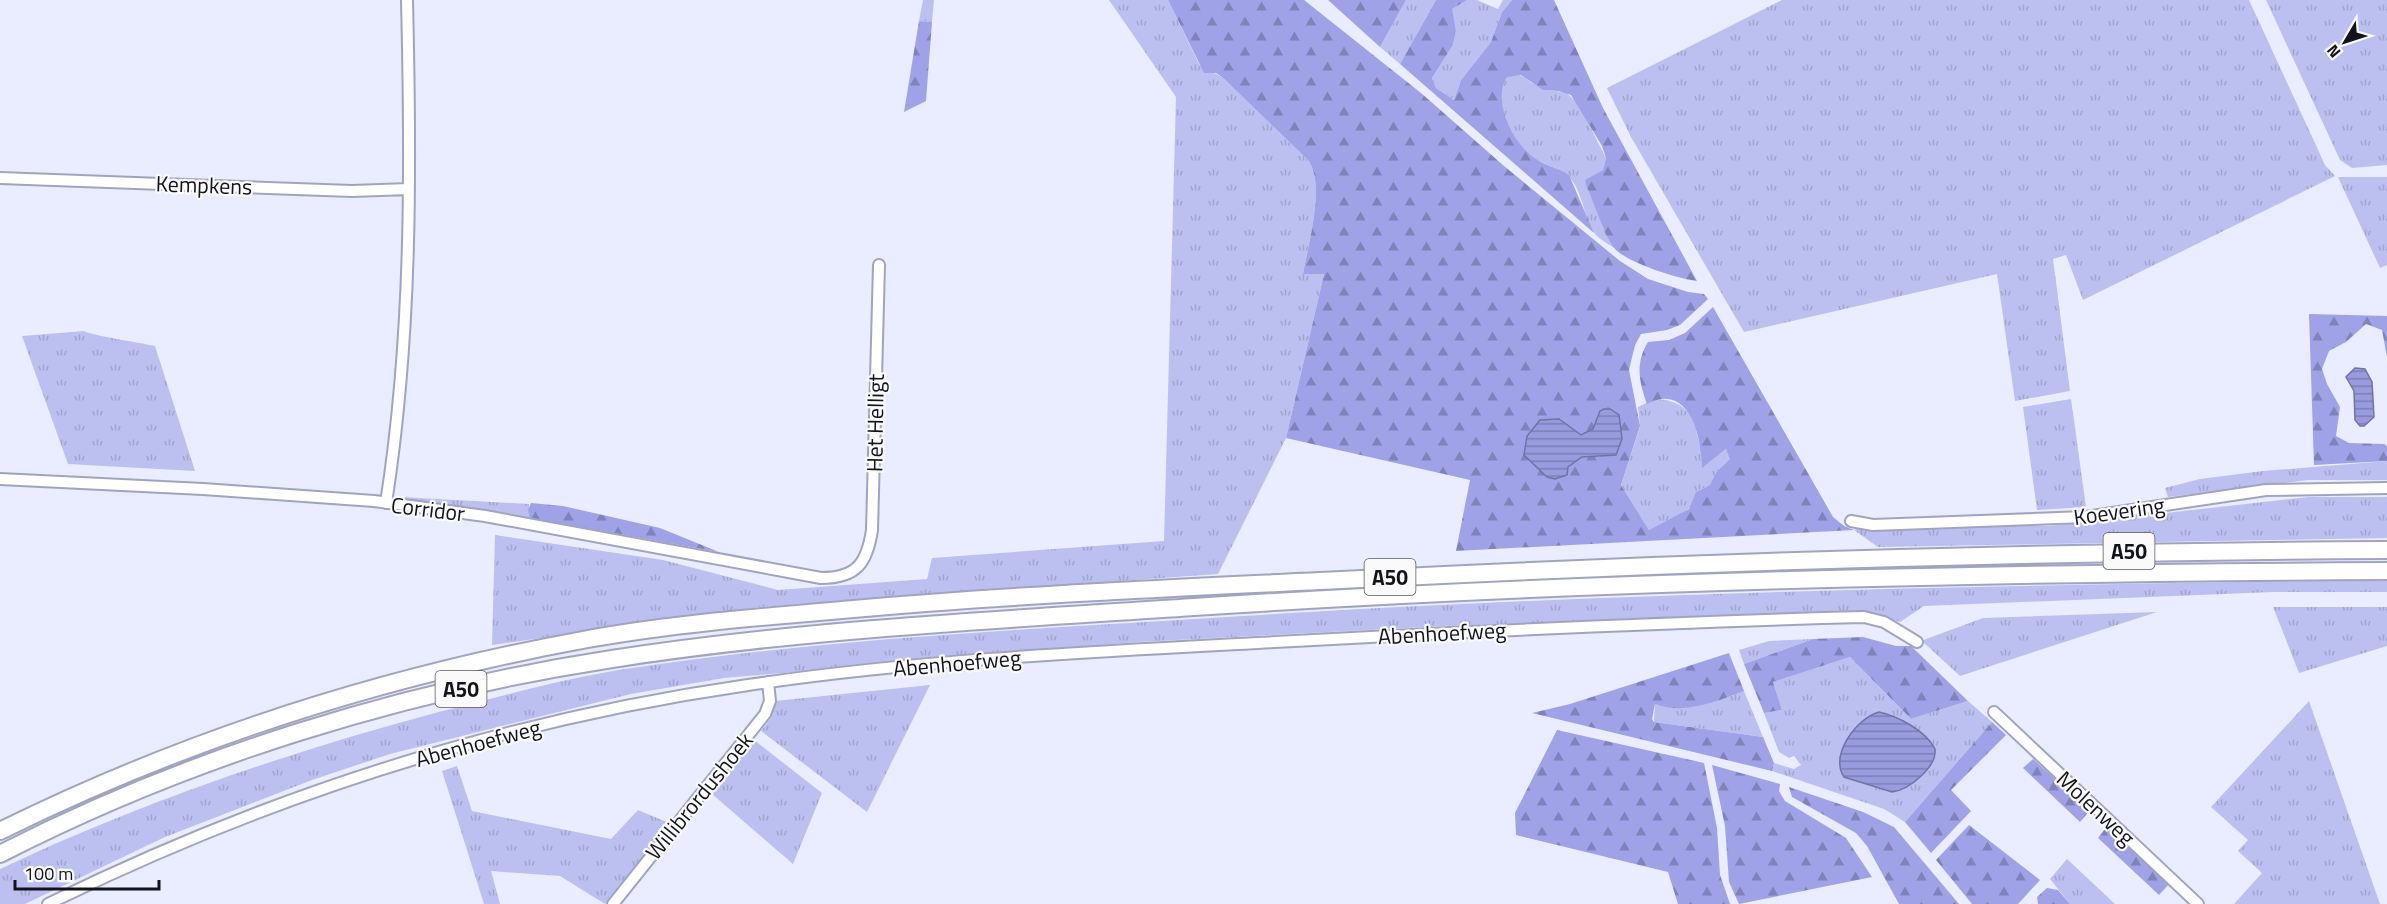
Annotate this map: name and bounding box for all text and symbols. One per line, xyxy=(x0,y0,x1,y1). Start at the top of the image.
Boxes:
north arrow xyxy=(2315,12,2375,72)
text: N xyxy=(2321,40,2346,63)
street label: Kempkens xyxy=(155,166,253,204)
street label: Het Helligt xyxy=(857,373,893,472)
street label: Corridor xyxy=(389,488,467,530)
street label: Koevering xyxy=(2071,488,2167,534)
road number: A50 xyxy=(2104,533,2154,569)
road number: A50 xyxy=(1364,559,1416,595)
street label: Abenhoefweg xyxy=(1377,613,1507,653)
street label: Abenhoefweg xyxy=(892,640,1022,686)
road number: A50 xyxy=(436,671,486,707)
street label: Abenhoefweg xyxy=(412,710,544,776)
street label: Willibrordushoek xyxy=(637,724,762,867)
street label: Molenweg xyxy=(2049,763,2143,853)
scale bar xyxy=(15,853,159,891)
text: 100 m xyxy=(24,860,73,887)

